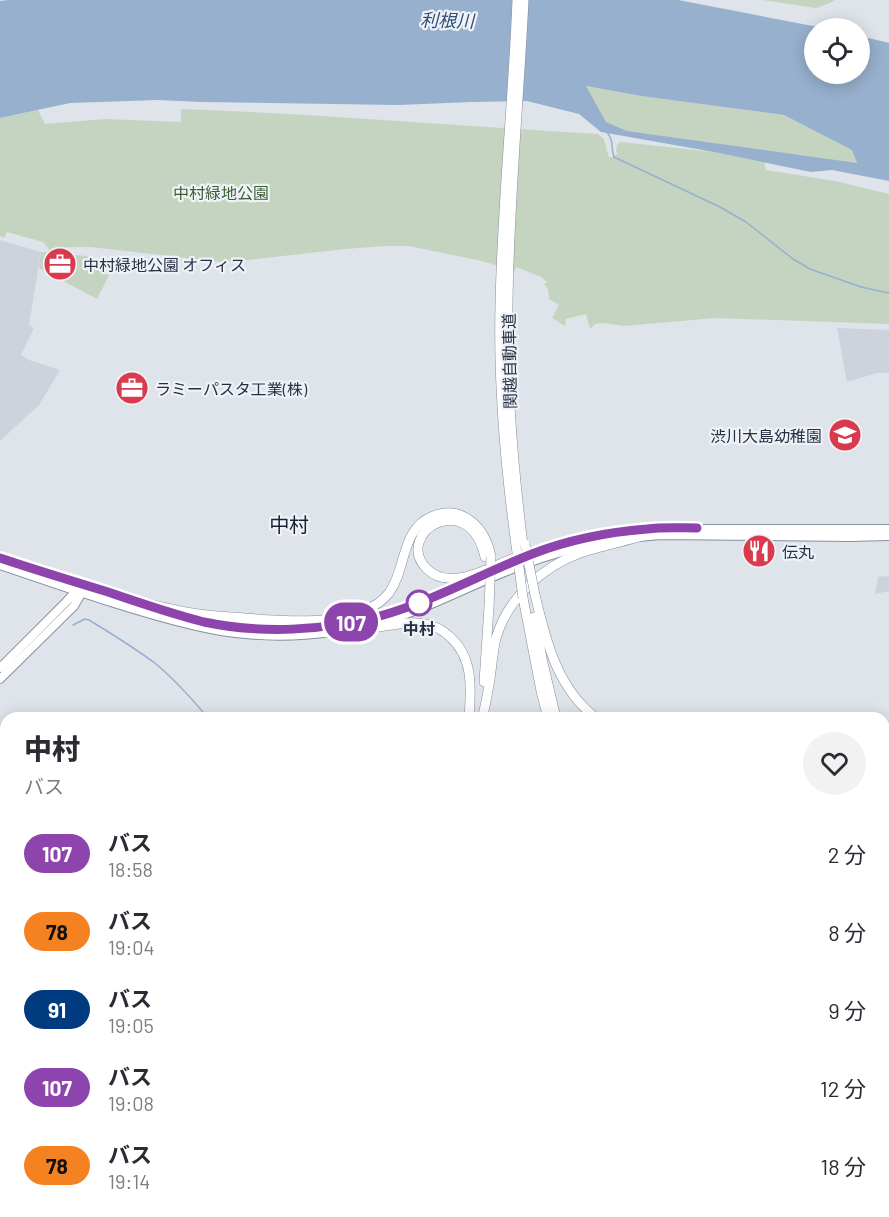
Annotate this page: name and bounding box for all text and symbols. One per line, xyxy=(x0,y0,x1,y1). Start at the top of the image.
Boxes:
water label: 利根川 xyxy=(420,9,476,32)
map controls xyxy=(804,18,870,84)
button: locate xyxy=(804,18,870,84)
park label: 中村緑地公園 xyxy=(173,183,269,202)
office icon: 中村緑地公園 オフィス xyxy=(42,246,78,282)
place label: 中村緑地公園 オフィス xyxy=(83,255,246,274)
street label: 関越自動車道 xyxy=(499,313,519,409)
office icon: ラミーパスタ工業(株) xyxy=(114,370,150,406)
place label: ラミーパスタ工業(株) xyxy=(155,379,308,398)
school or university icon: 渋川大島幼稚園 xyxy=(827,417,863,453)
place label: 渋川大島幼稚園 xyxy=(710,426,822,445)
district label: 中村 xyxy=(269,512,309,536)
restaurant icon: 伝丸 xyxy=(741,533,777,569)
place label: 伝丸 xyxy=(782,542,814,561)
marker: 中村 xyxy=(406,590,432,616)
line badge: 107 xyxy=(316,602,386,642)
text: 107 xyxy=(336,610,366,635)
place label: 中村 xyxy=(403,619,435,638)
text: 中村 xyxy=(24,731,80,765)
button: heart xyxy=(803,732,866,795)
text: バス xyxy=(24,774,64,798)
text: バス xyxy=(108,829,152,855)
text: 107 xyxy=(42,841,72,866)
text: 2 分 xyxy=(828,841,866,867)
text: 18:58 xyxy=(108,857,153,881)
text: バス xyxy=(108,907,152,933)
text: 78 xyxy=(46,919,68,944)
text: 8 分 xyxy=(828,919,866,945)
text: 19:04 xyxy=(108,935,155,959)
text: バス xyxy=(108,985,152,1011)
text: 91 xyxy=(48,997,66,1022)
text: 9 分 xyxy=(828,997,866,1023)
text: 19:05 xyxy=(108,1013,154,1037)
text: バス xyxy=(108,1063,152,1089)
text: 107 xyxy=(42,1075,72,1100)
text: 12 分 xyxy=(820,1075,866,1101)
text: 19:08 xyxy=(108,1091,154,1115)
text: バス xyxy=(108,1141,152,1167)
text: 78 xyxy=(46,1153,68,1178)
text: 18 分 xyxy=(820,1153,866,1179)
text: 19:14 xyxy=(108,1169,150,1193)

